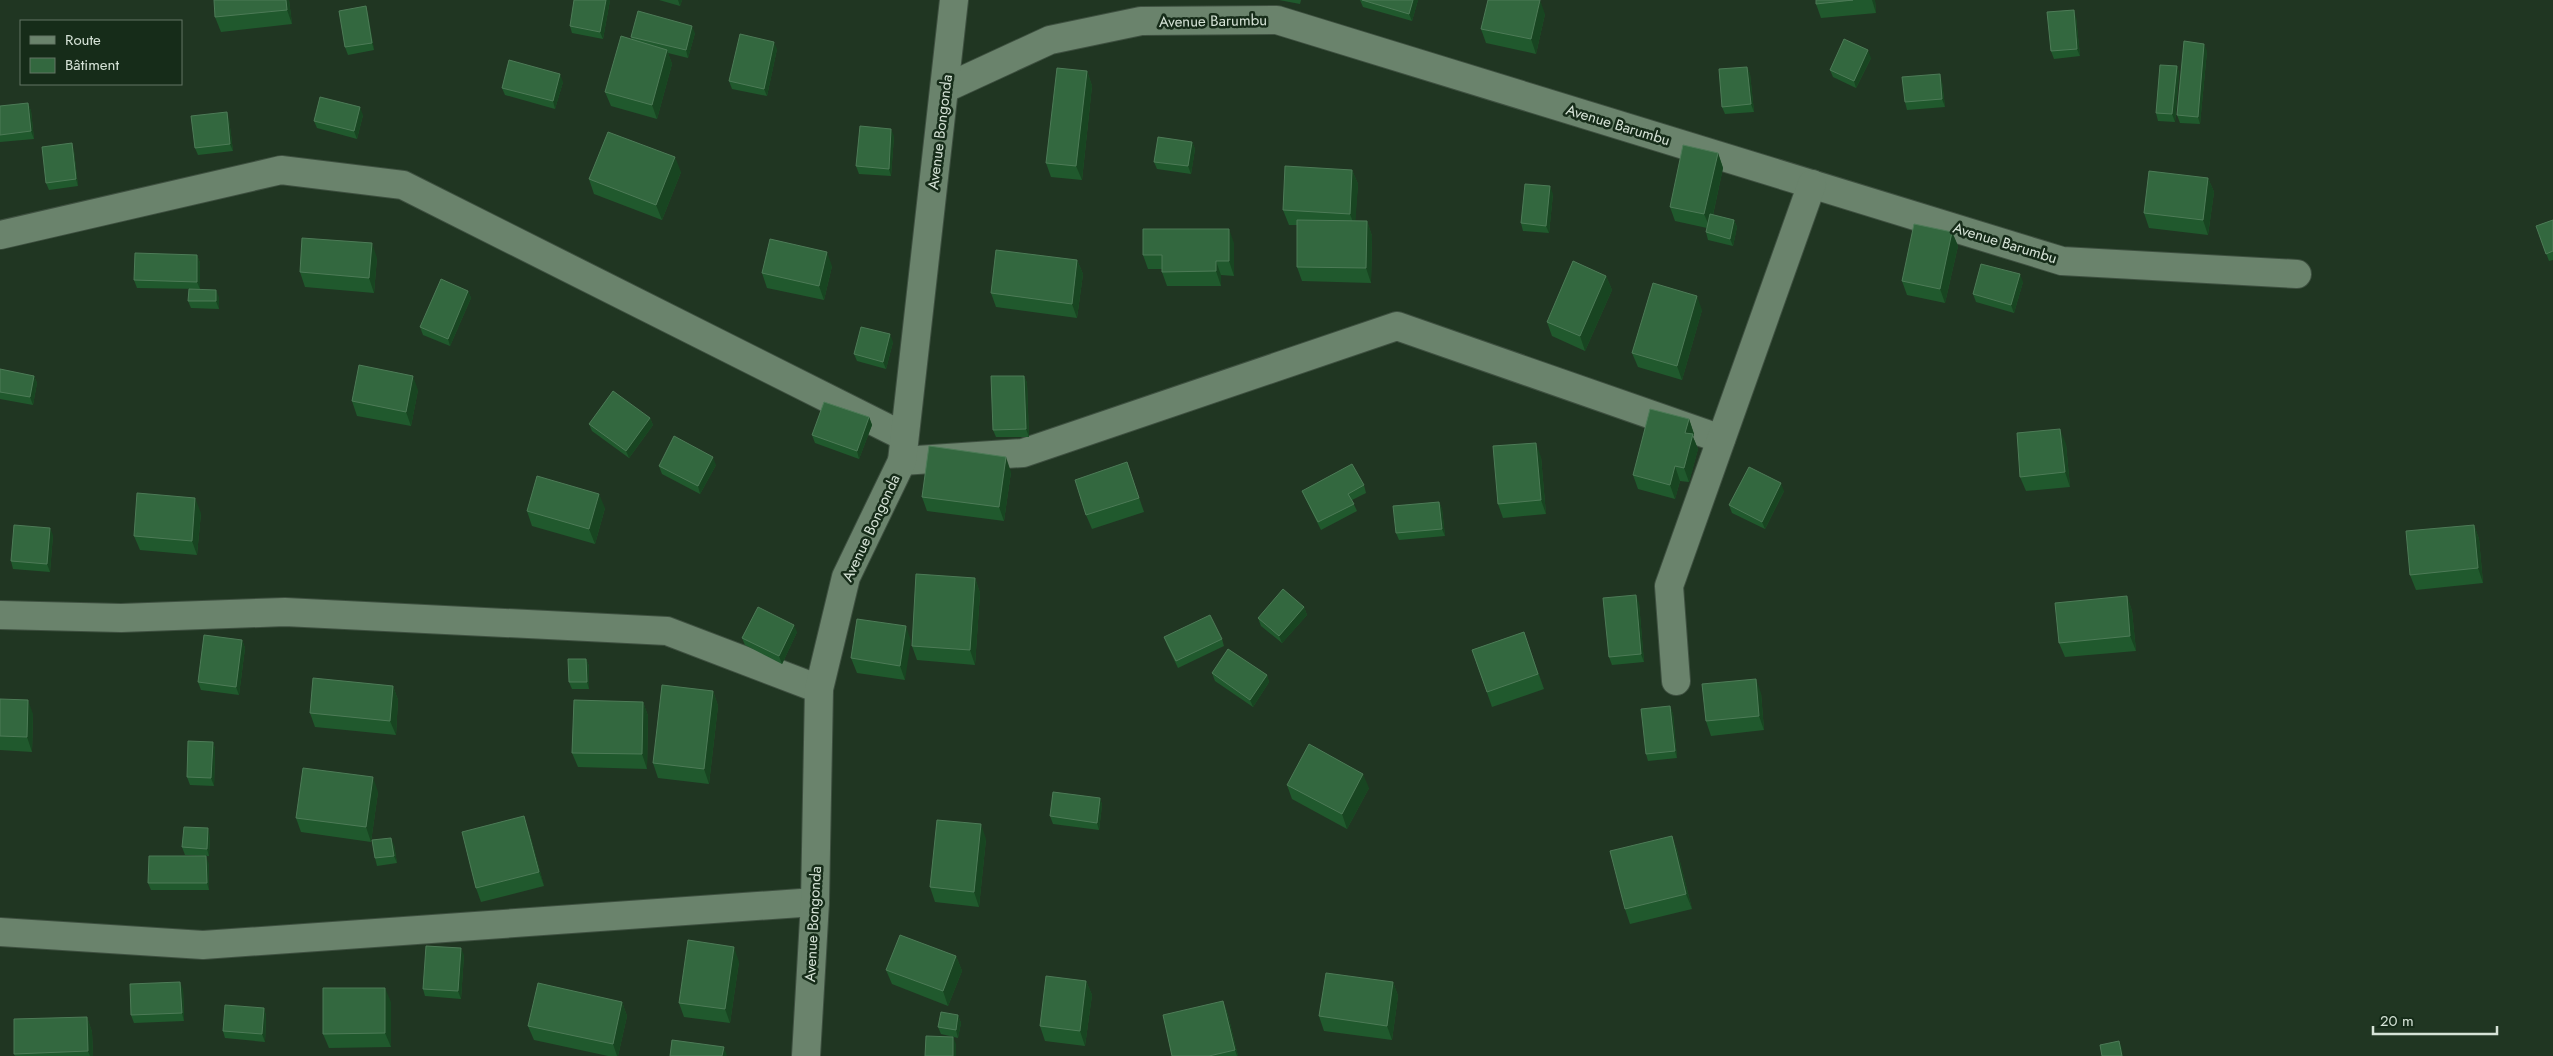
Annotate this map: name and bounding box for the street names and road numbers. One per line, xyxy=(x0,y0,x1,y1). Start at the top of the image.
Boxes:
street label: Avenue Barumbu xyxy=(1159,9,1267,33)
street label: Avenue Bongonda xyxy=(922,73,958,191)
street label: Avenue Barumbu xyxy=(1563,99,1673,151)
street label: Avenue Barumbu xyxy=(1950,217,2060,269)
street label: Avenue Bongonda xyxy=(837,471,905,585)
street label: Avenue Bongonda xyxy=(799,865,827,983)

